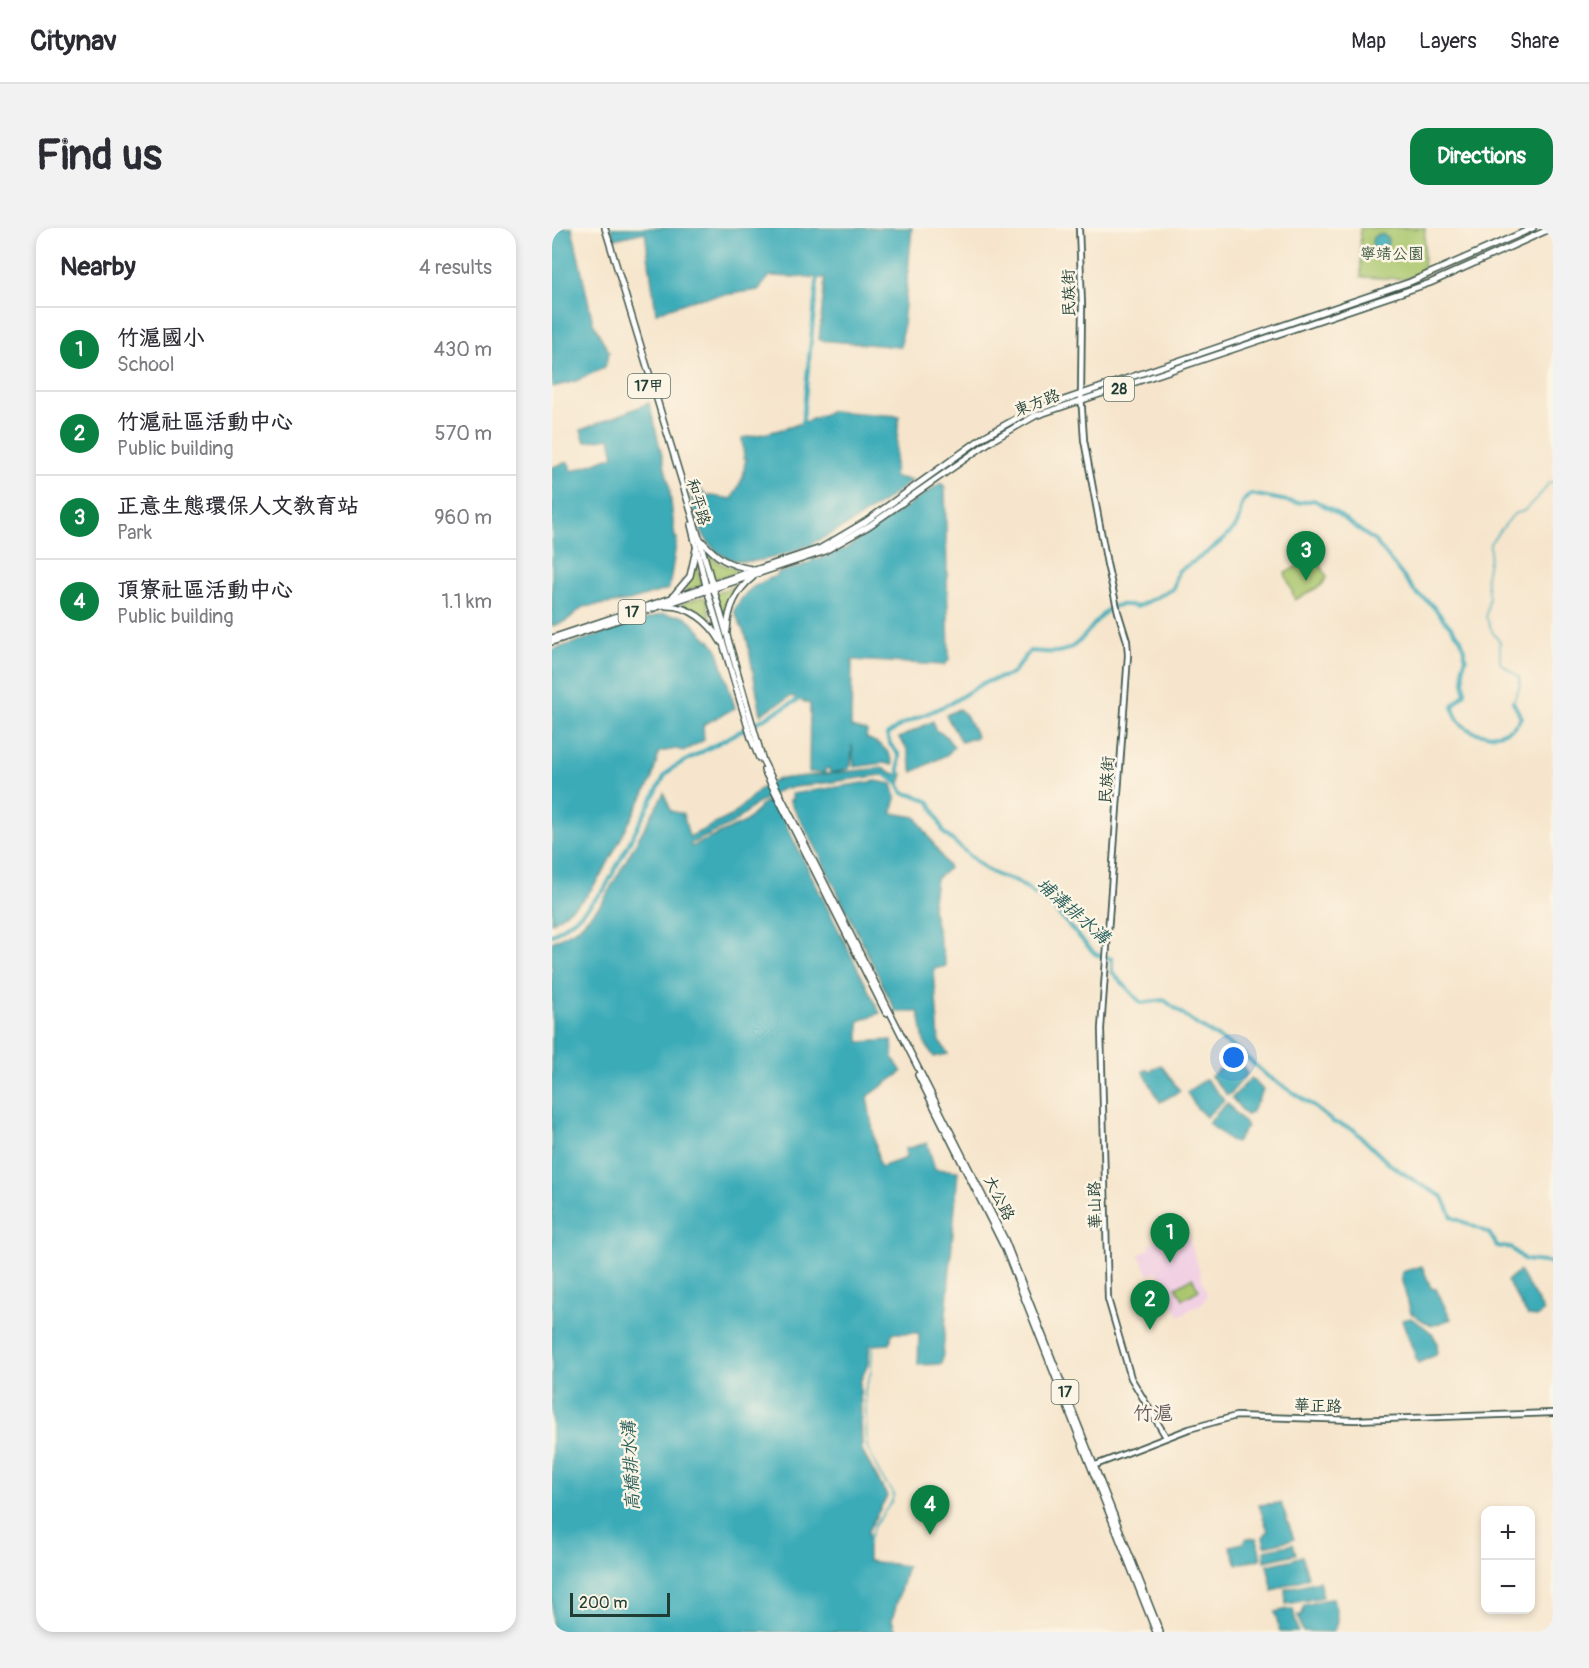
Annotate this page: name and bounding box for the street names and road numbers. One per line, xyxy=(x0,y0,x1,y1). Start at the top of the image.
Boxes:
street label: 民族街 xyxy=(1059,269,1079,317)
road number: 17甲 xyxy=(628,374,670,398)
road number: 28 xyxy=(1104,377,1134,401)
street label: 東方路 xyxy=(1011,385,1063,421)
street label: 和平路 xyxy=(682,476,714,528)
road number: 17 xyxy=(618,600,646,624)
street label: 民族街 xyxy=(1095,755,1119,805)
street label: 大公路 xyxy=(979,1172,1019,1224)
street label: 華山路 xyxy=(1085,1181,1105,1229)
road number: 17 xyxy=(1052,1380,1078,1404)
street label: 華正路 xyxy=(1294,1395,1342,1417)

